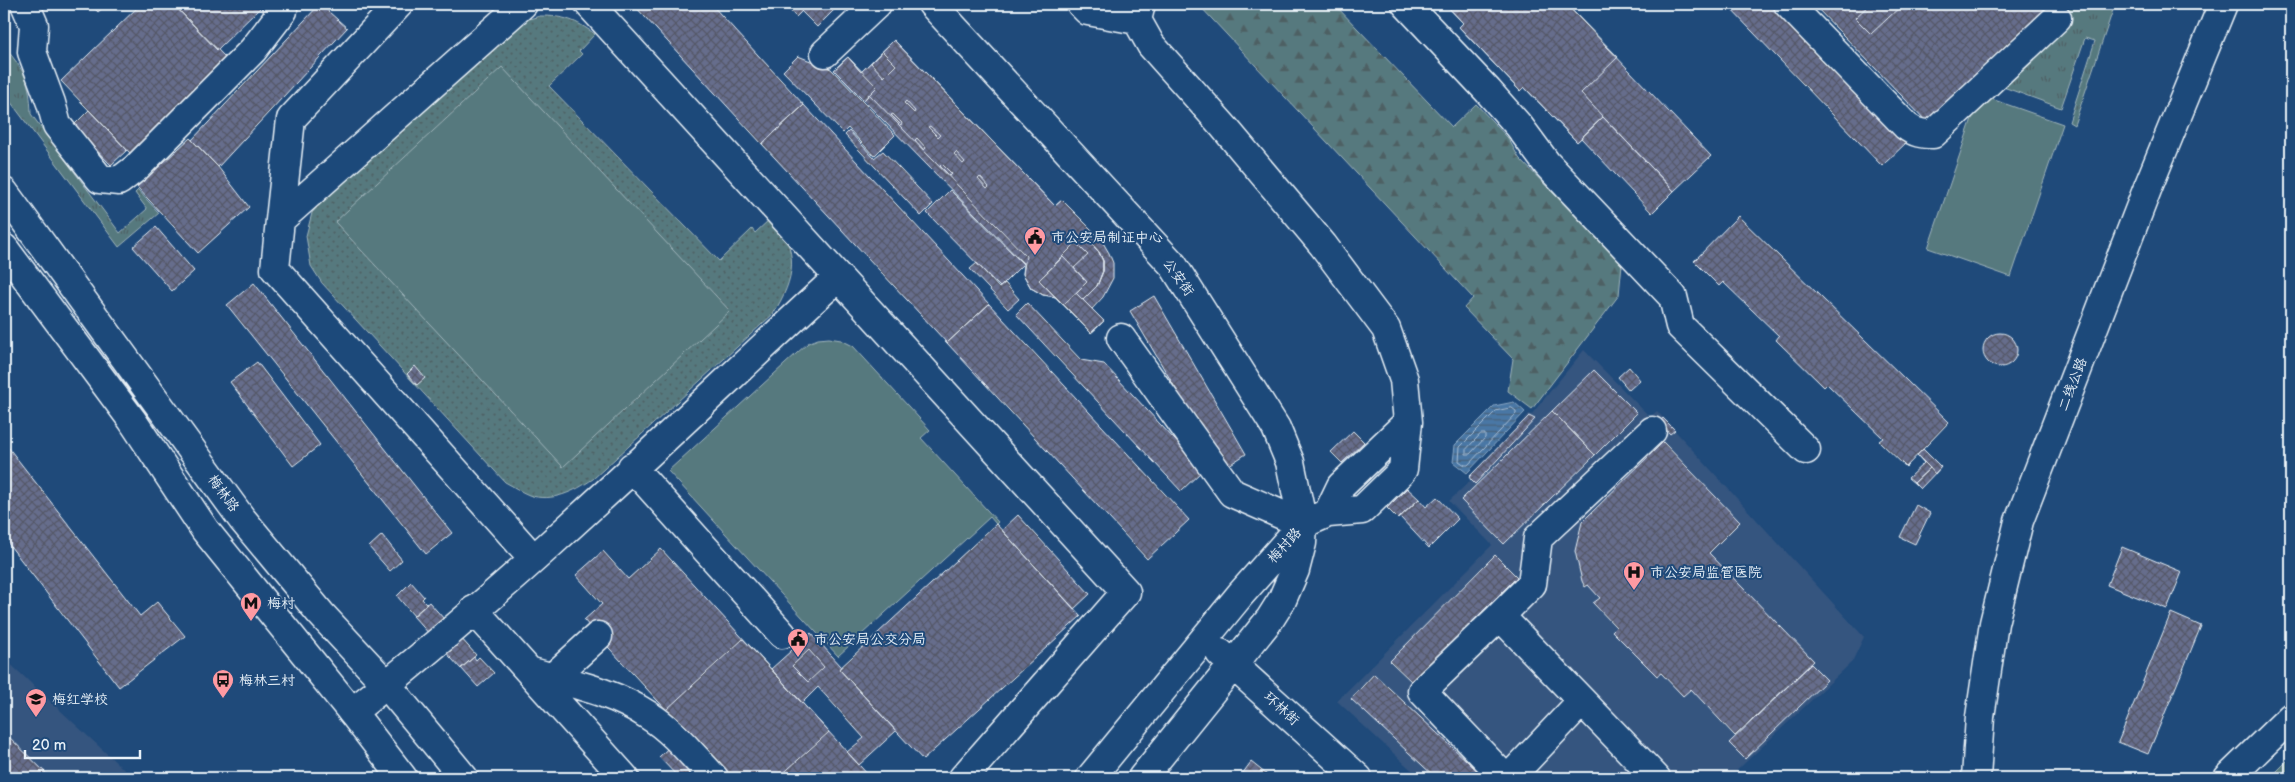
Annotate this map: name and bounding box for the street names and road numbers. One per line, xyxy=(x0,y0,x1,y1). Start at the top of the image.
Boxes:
street label: 公安街 xyxy=(1160,255,1198,299)
street label: 二线公路 xyxy=(2054,355,2090,413)
street label: 梅林路 xyxy=(204,471,243,515)
street label: 梅村路 xyxy=(1264,524,1305,567)
street label: 环林街 xyxy=(1260,688,1303,729)

